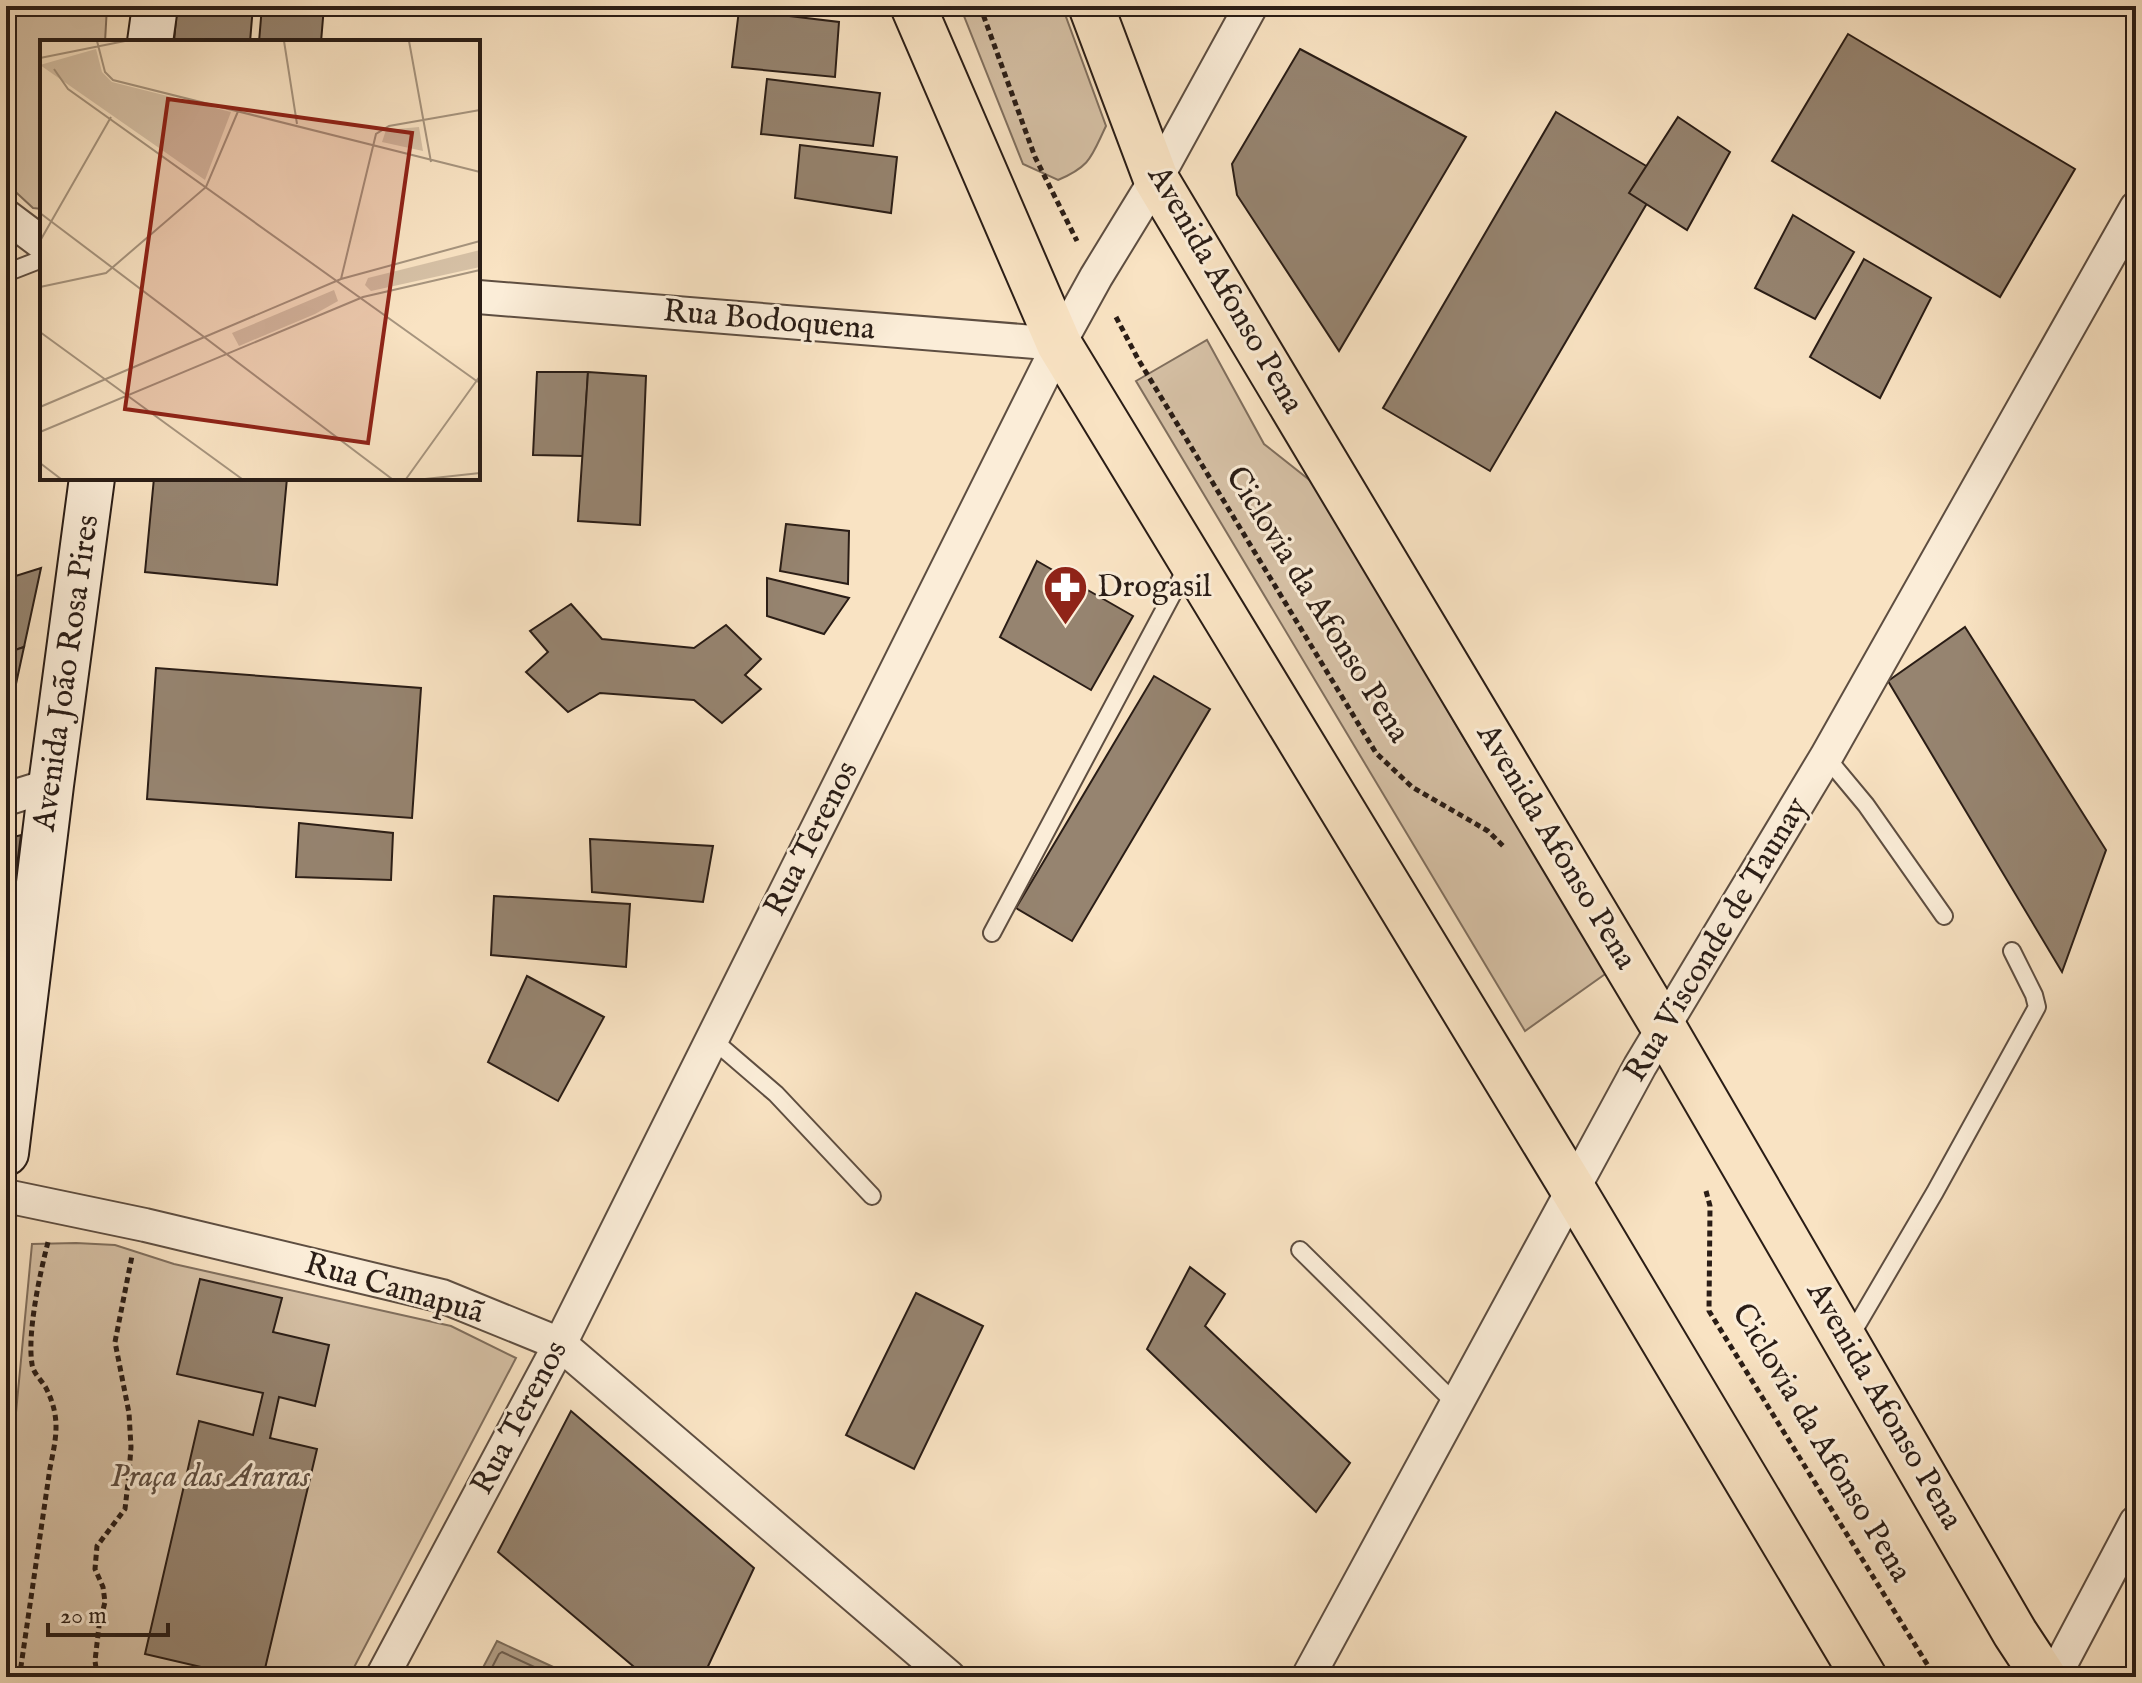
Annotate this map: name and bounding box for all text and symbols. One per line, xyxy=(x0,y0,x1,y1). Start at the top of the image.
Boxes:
inset map xyxy=(40,40,480,480)
street label: Avenida Afonso Pena xyxy=(1137,158,1313,421)
street label: Rua Bodoquena xyxy=(661,291,877,351)
street label: Ciclovia da Afonso Pena xyxy=(1215,459,1419,751)
street label: Avenida João Rosa Pires xyxy=(24,512,109,835)
pharmacy icon: Drogasil xyxy=(1042,563,1090,626)
place label: Drogasil xyxy=(1097,567,1212,608)
street label: Avenida Afonso Pena xyxy=(1466,716,1646,977)
street label: Rua Terenos xyxy=(755,754,869,924)
street label: Rua Visconde de Taunay xyxy=(1616,790,1818,1090)
street label: Rua Camapuã xyxy=(300,1244,488,1334)
street label: Avenida Afonso Pena xyxy=(1796,1274,1972,1537)
street label: Ciclovia da Afonso Pena xyxy=(1721,1296,1921,1590)
street label: Rua Terenos xyxy=(462,1334,578,1502)
park label: Praça das Araras xyxy=(110,1457,311,1498)
scale bar xyxy=(48,1587,168,1637)
text: 20 m xyxy=(60,1601,107,1632)

